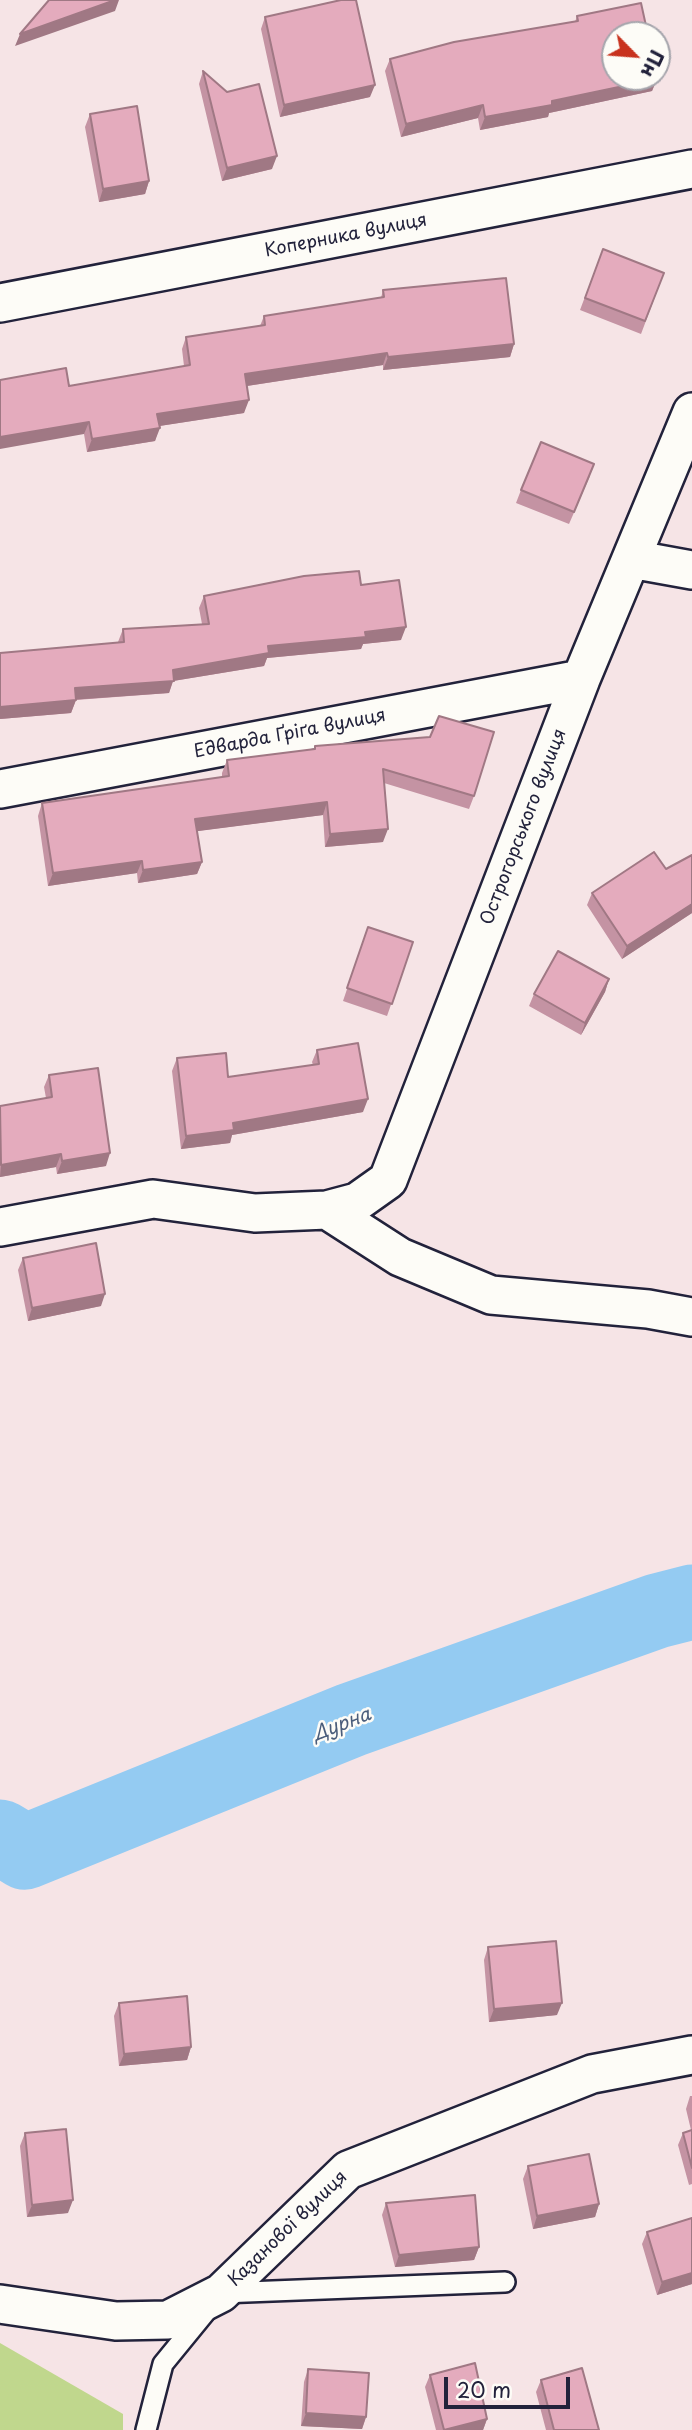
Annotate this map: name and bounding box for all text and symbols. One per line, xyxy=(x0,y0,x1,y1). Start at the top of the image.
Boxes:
north arrow xyxy=(601,21,671,91)
text: Пн xyxy=(635,46,672,82)
street label: Коперника вулиця xyxy=(263,210,429,262)
street label: Едварда Ґріґа вулиця xyxy=(192,705,388,763)
street label: Острогорського вулиця xyxy=(477,726,571,928)
water label: Дурна xyxy=(310,1704,374,1746)
street label: Казанової вулиця xyxy=(224,2167,352,2291)
scale bar xyxy=(447,2364,573,2408)
text: 20 m xyxy=(457,2373,511,2405)

